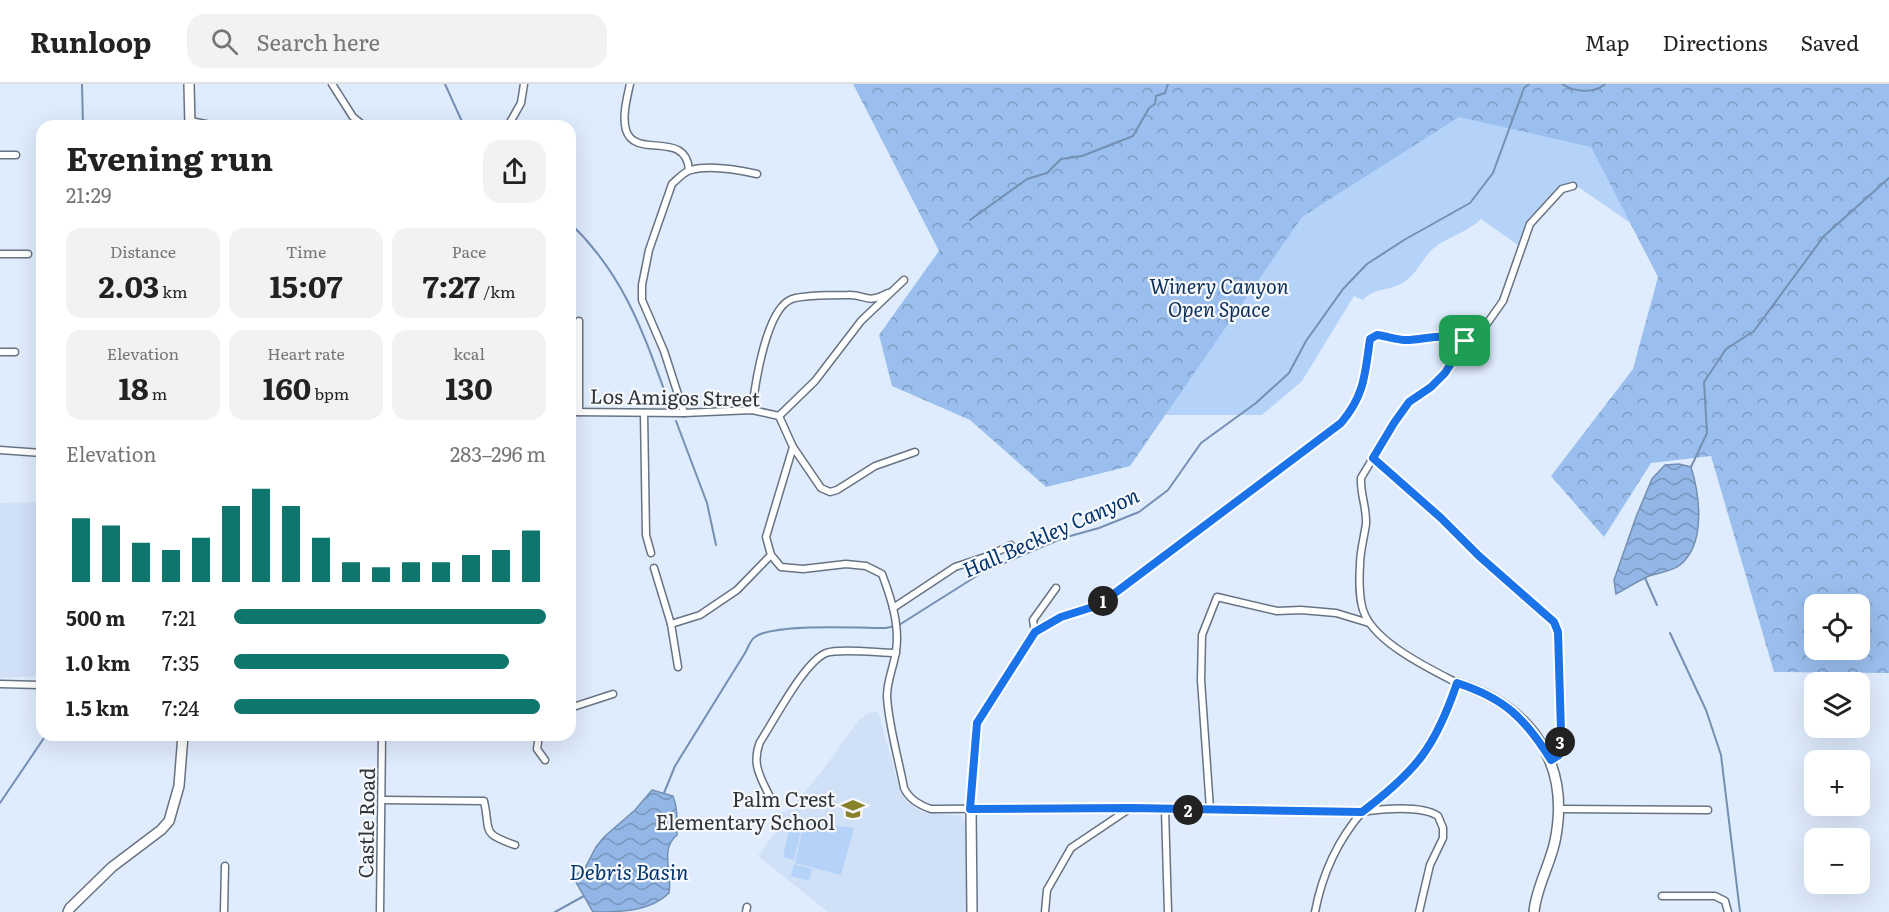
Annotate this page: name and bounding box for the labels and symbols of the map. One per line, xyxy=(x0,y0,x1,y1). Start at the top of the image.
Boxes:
park label: Winery Canyon Open Space xyxy=(1149,270,1289,323)
pin xyxy=(1439,315,1490,366)
street label: Los Amigos Street xyxy=(590,380,760,412)
water label: Hall Beckley Canyon xyxy=(957,478,1144,584)
pin: 1 xyxy=(1088,586,1118,616)
pin: 3 xyxy=(1545,727,1575,757)
street label: Castle Road xyxy=(349,767,381,879)
place label: Palm Crest Elementary School xyxy=(655,783,835,836)
pin: 2 xyxy=(1173,795,1203,825)
school or university icon: Palm Crest Elementary School xyxy=(840,796,866,822)
water label: Debris Basin xyxy=(569,855,689,886)

